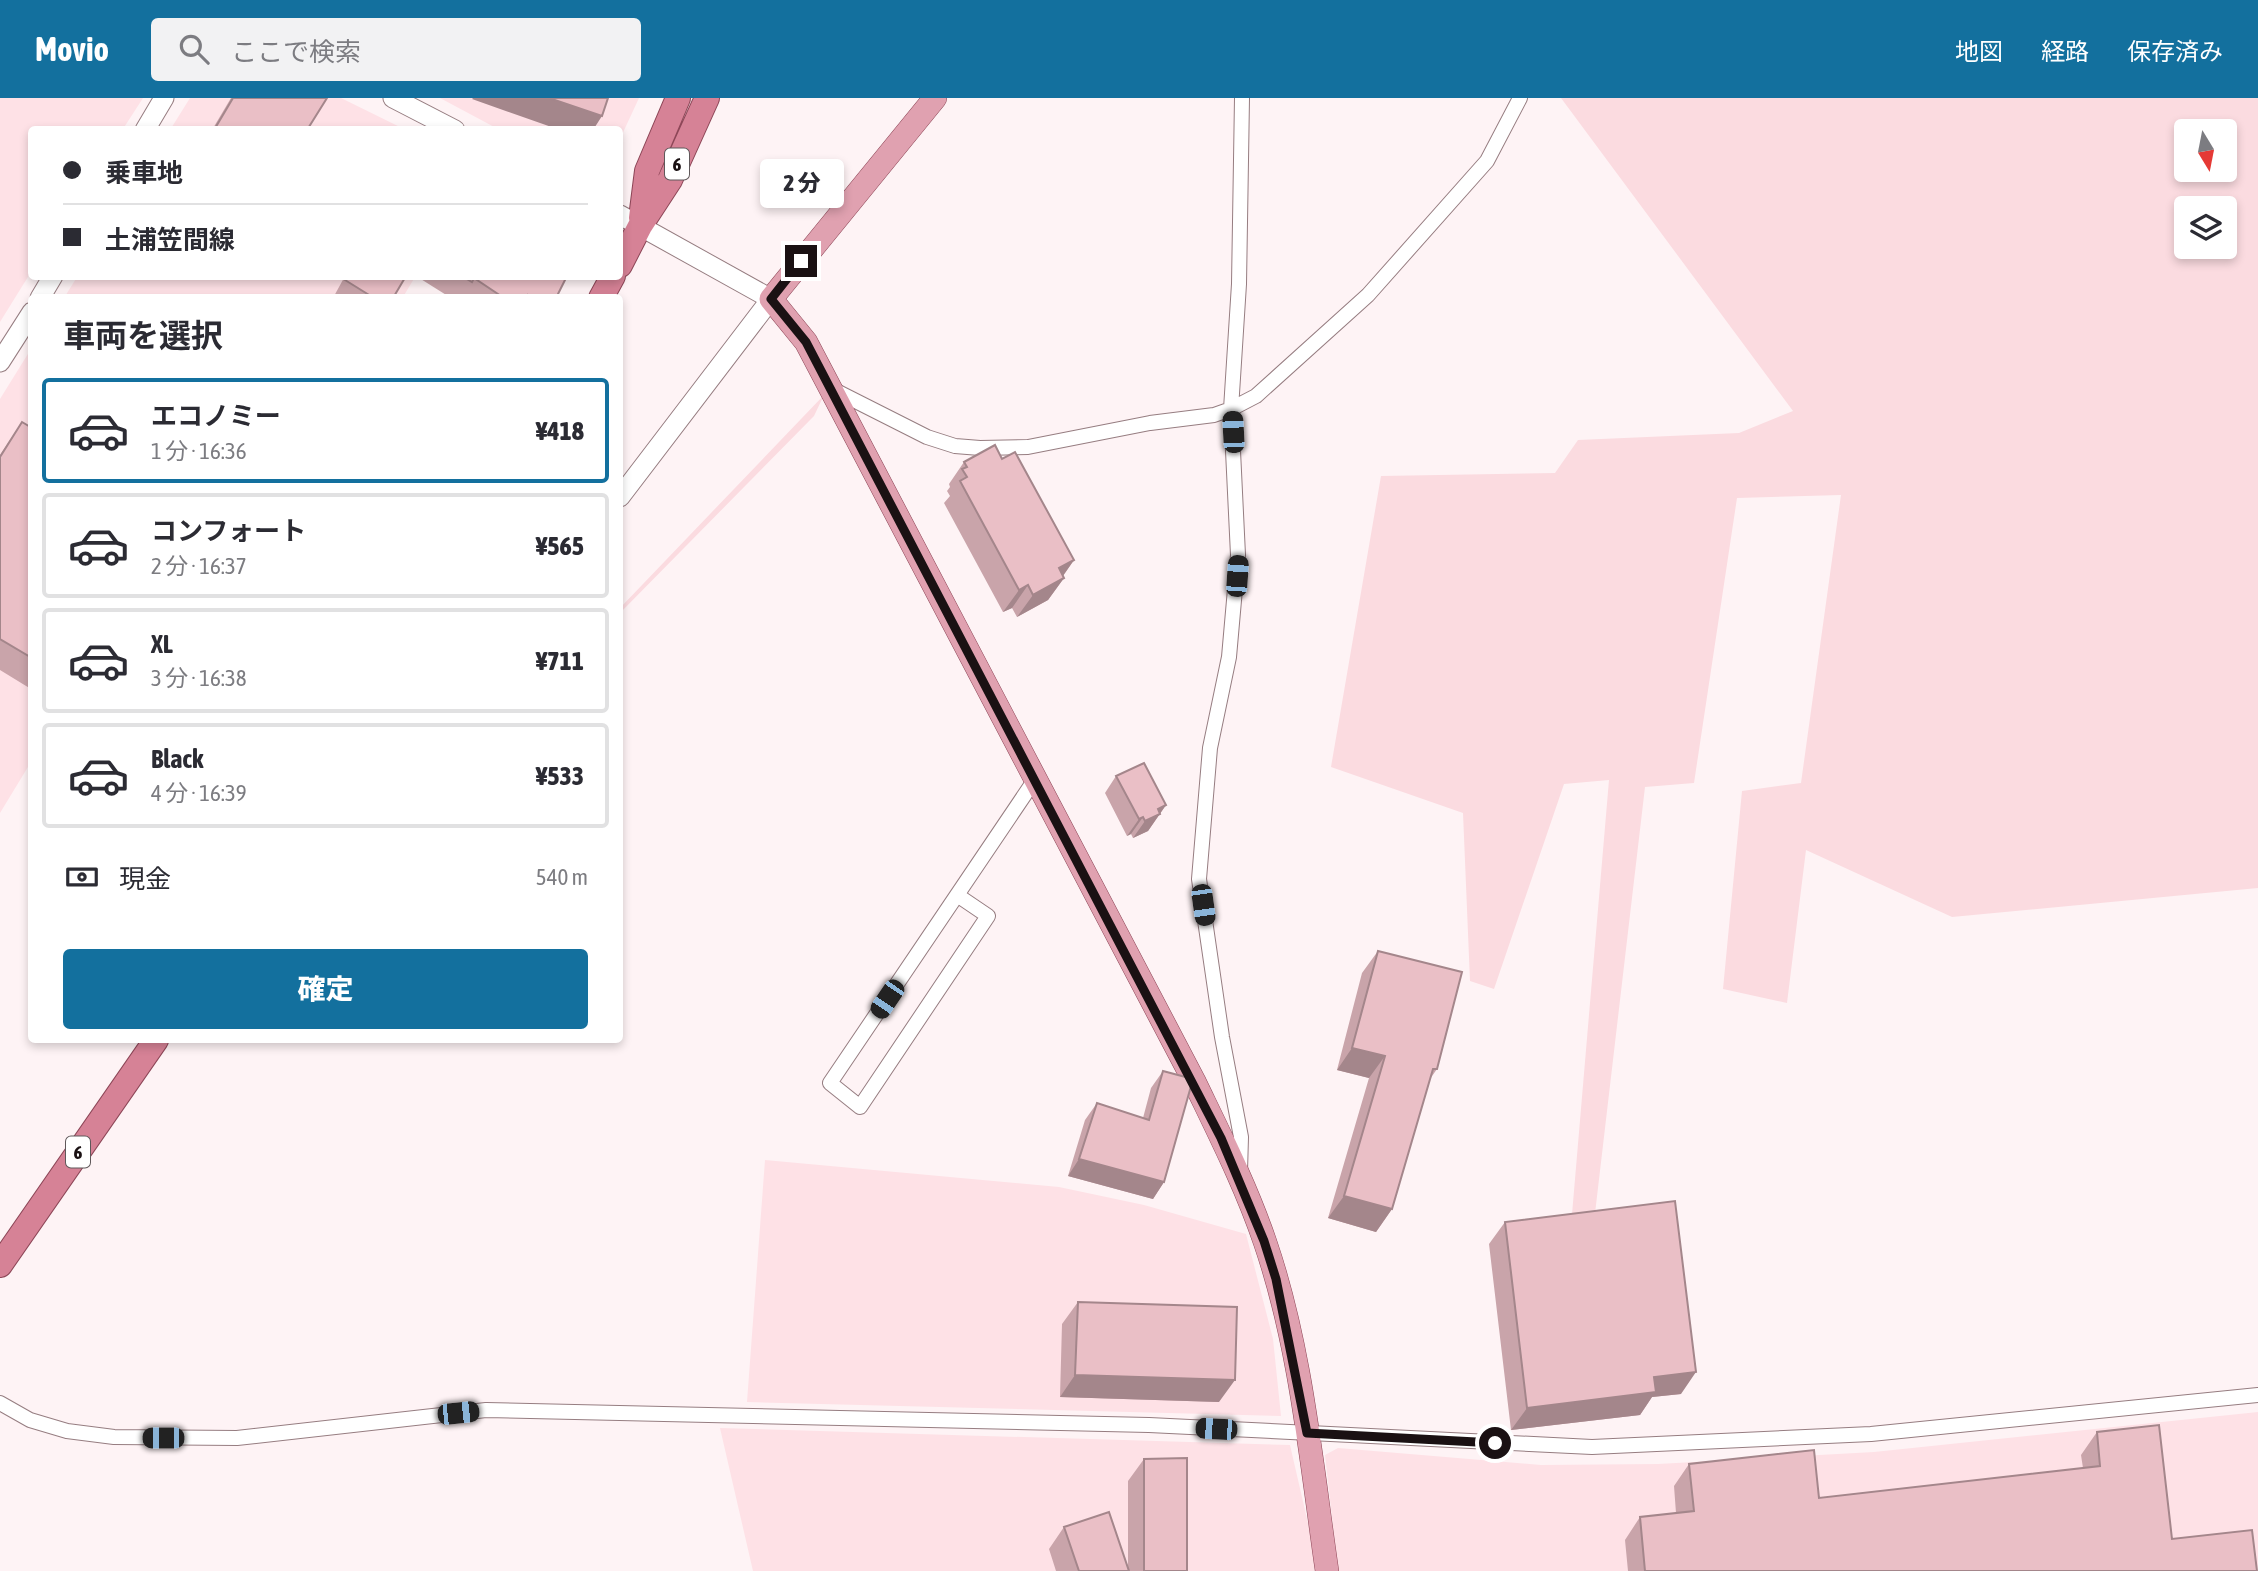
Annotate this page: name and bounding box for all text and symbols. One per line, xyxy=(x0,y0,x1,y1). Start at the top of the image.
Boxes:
search box xyxy=(151,18,641,81)
text: Movio xyxy=(35,30,109,68)
icon: search xyxy=(175,30,213,68)
text: ここで検索 xyxy=(231,37,361,67)
text: 地図 xyxy=(1955,38,2003,65)
text: 経路 xyxy=(2041,38,2089,65)
text: 保存済み xyxy=(2127,38,2223,65)
north arrow xyxy=(2174,119,2236,182)
map controls xyxy=(2174,119,2237,259)
road number: 6 xyxy=(665,148,689,180)
text: 乗車地 xyxy=(105,158,183,188)
callout: 2 分 xyxy=(759,159,843,208)
text: 2 分 xyxy=(784,170,820,196)
button: layers xyxy=(2174,196,2237,259)
text: 土浦笠間線 xyxy=(105,225,235,255)
route end xyxy=(785,245,817,277)
text: 車両を選択 xyxy=(63,317,223,354)
icon: car xyxy=(67,399,130,462)
text: エコノミー xyxy=(151,401,281,431)
car xyxy=(1222,410,1245,454)
text: ¥418 xyxy=(536,416,584,446)
text: 1 分 · 16:36 xyxy=(151,438,247,464)
icon: car xyxy=(67,514,130,577)
text: コンフォート xyxy=(151,516,306,546)
text: ¥565 xyxy=(536,531,584,561)
text: 2 分 · 16:37 xyxy=(151,553,247,579)
car xyxy=(1226,554,1249,598)
icon: car xyxy=(67,629,130,692)
text: XL xyxy=(151,629,173,659)
text: ¥711 xyxy=(536,646,584,676)
text: 3 分 · 16:38 xyxy=(151,665,247,691)
icon: car xyxy=(67,744,130,807)
text: Black xyxy=(151,744,203,774)
text: ¥533 xyxy=(536,761,584,791)
text: 4 分 · 16:39 xyxy=(151,780,247,806)
icon: cash xyxy=(63,858,101,896)
text: 現金 xyxy=(119,864,171,894)
text: 540 m xyxy=(536,864,588,890)
car xyxy=(1190,883,1217,927)
button: 確定 xyxy=(63,949,588,1029)
car xyxy=(867,976,908,1022)
road number: 6 xyxy=(66,1136,90,1168)
car xyxy=(437,1400,480,1426)
car xyxy=(1195,1417,1238,1441)
route start xyxy=(1479,1427,1511,1459)
car xyxy=(143,1428,185,1449)

